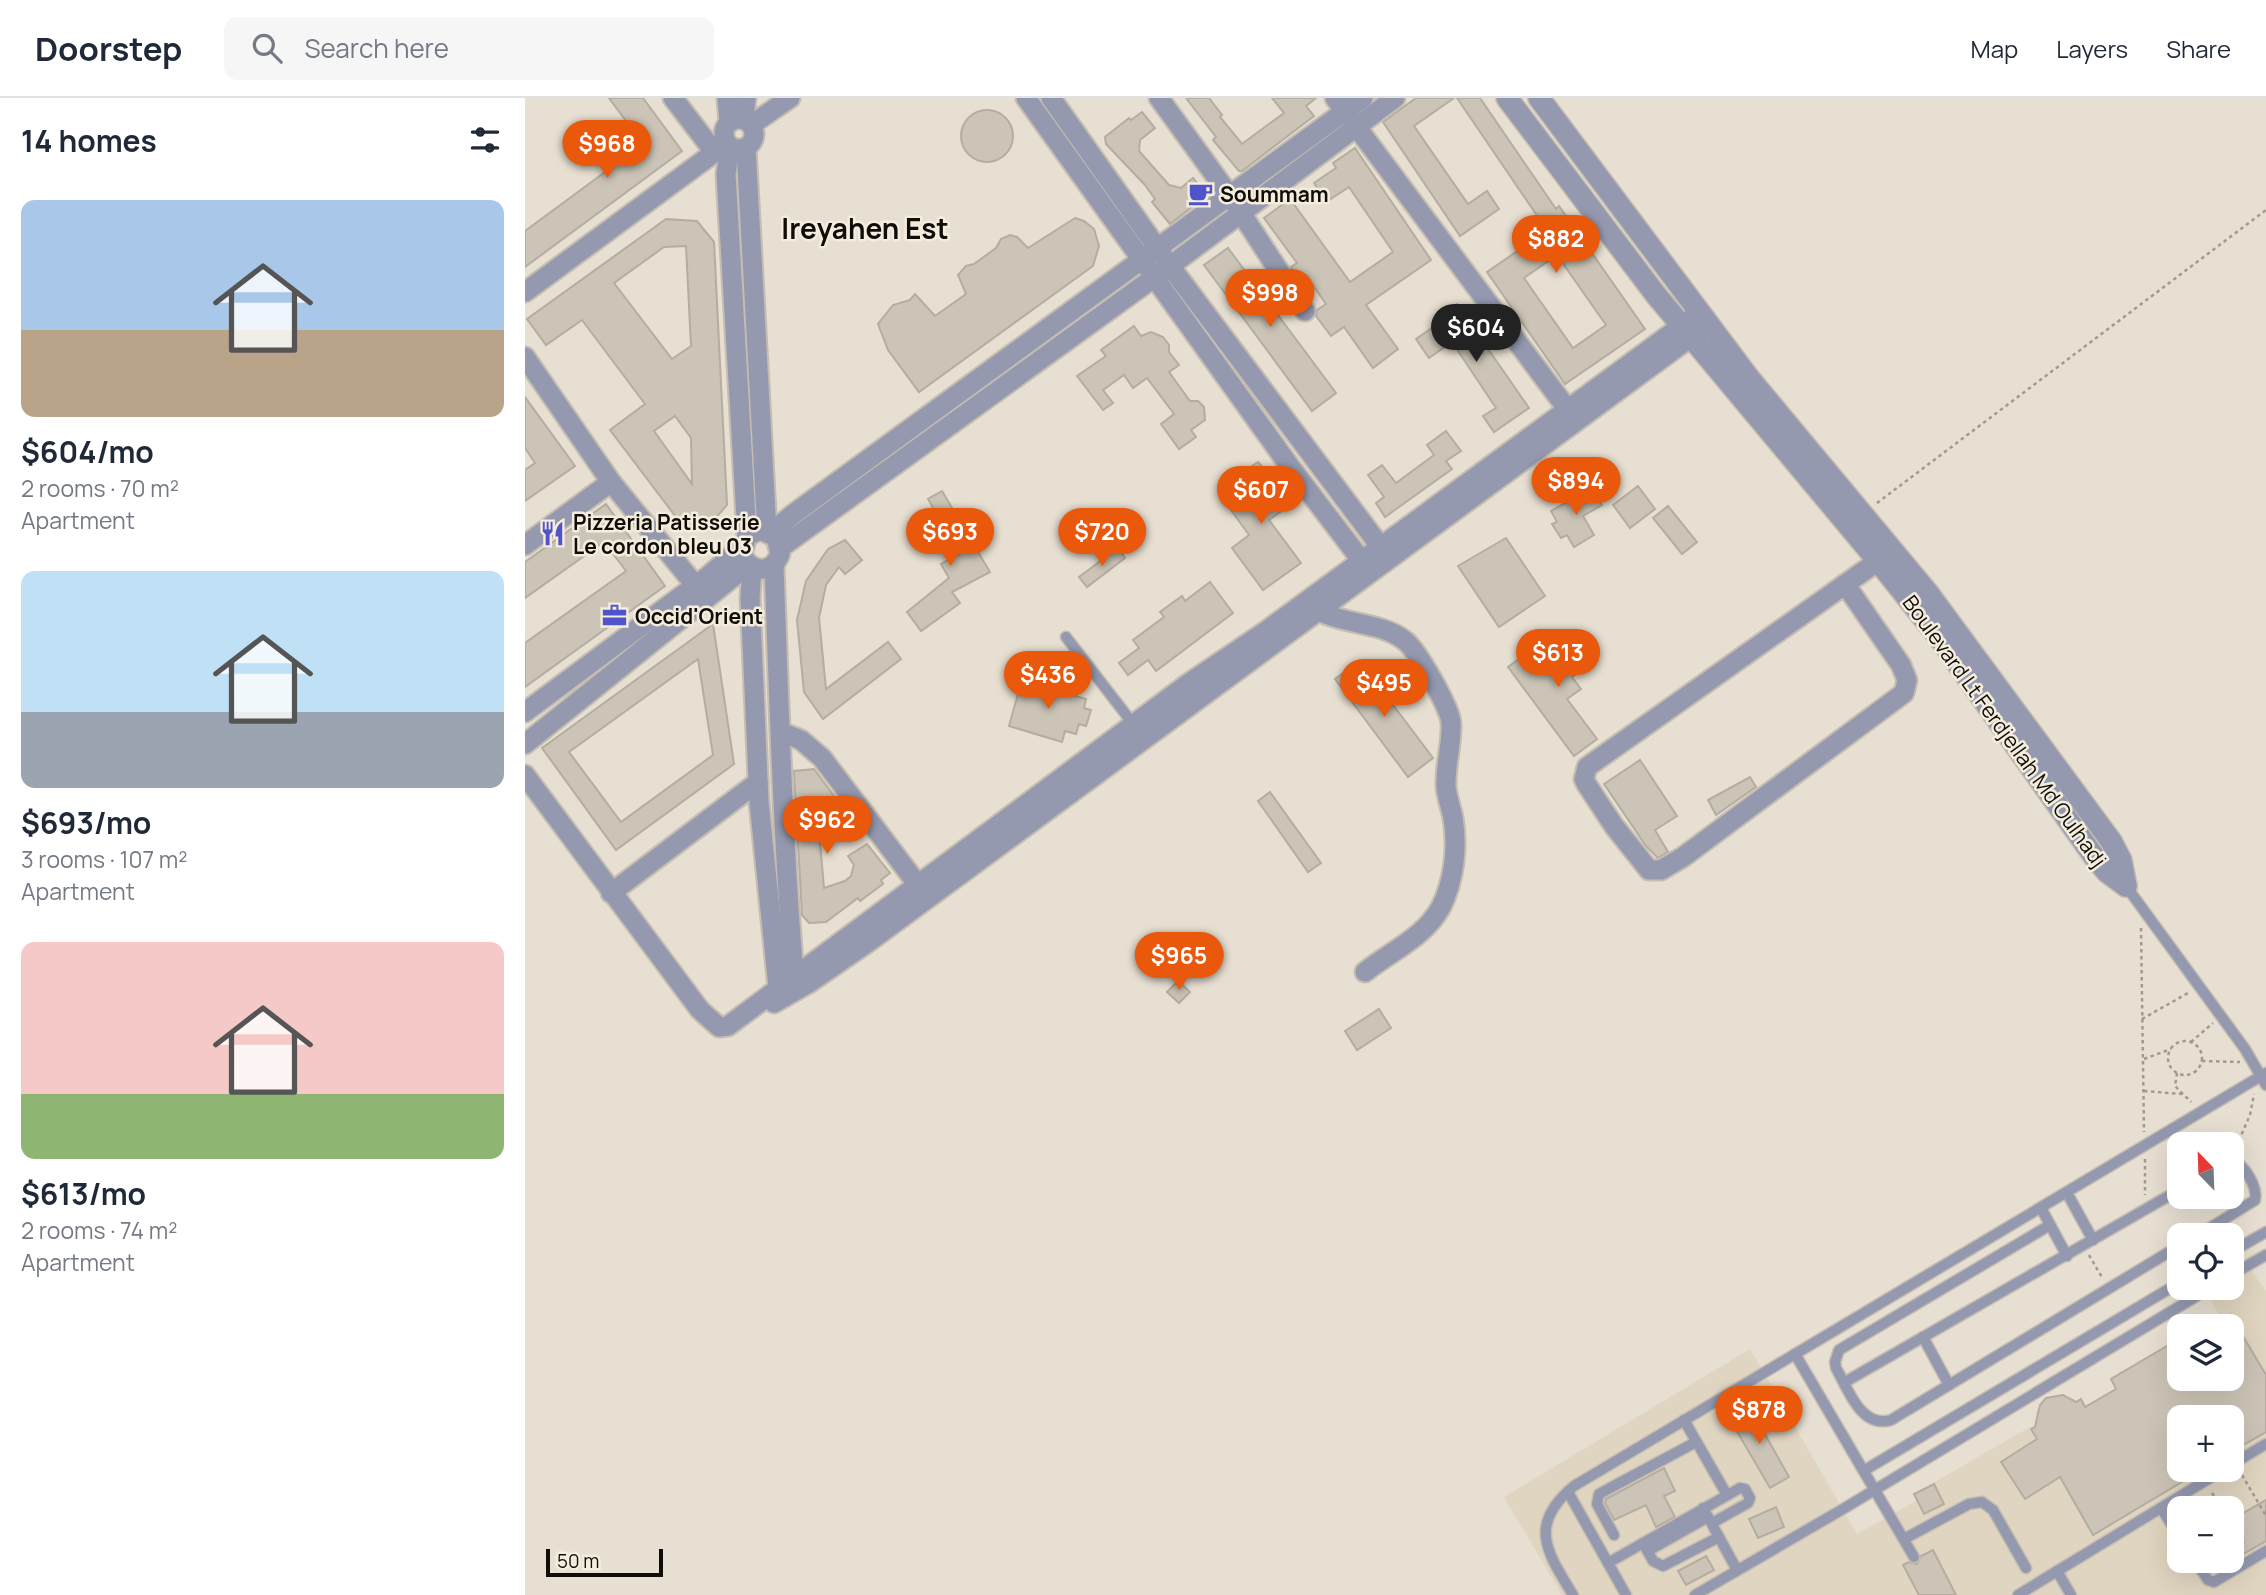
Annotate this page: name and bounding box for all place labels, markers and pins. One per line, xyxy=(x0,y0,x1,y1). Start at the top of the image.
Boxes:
pin: $968 xyxy=(566,120,648,180)
cafe icon: Soummam xyxy=(1186,180,1214,208)
place label: Soummam xyxy=(1220,180,1329,208)
pin: $882 xyxy=(1515,216,1597,275)
pin: $998 xyxy=(1229,270,1311,329)
pin: $604 xyxy=(1435,304,1517,364)
pin: $894 xyxy=(1535,458,1617,517)
pin: $607 xyxy=(1220,466,1302,526)
place label: Pizzeria Patisserie Le cordon bleu 03 xyxy=(573,508,760,560)
pin: $693 xyxy=(909,508,991,568)
pin: $720 xyxy=(1061,508,1143,568)
restaurant icon: Pizzeria Patisserie Le cordon bleu 03 xyxy=(539,520,567,548)
office icon: Occid'Orient xyxy=(601,602,629,630)
place label: Occid'Orient xyxy=(635,602,763,630)
pin: $613 xyxy=(1517,630,1599,689)
pin: $436 xyxy=(1007,652,1089,711)
pin: $495 xyxy=(1343,660,1425,719)
pin: $962 xyxy=(786,796,868,856)
pin: $965 xyxy=(1138,932,1220,992)
pin: $878 xyxy=(1718,1386,1800,1446)

